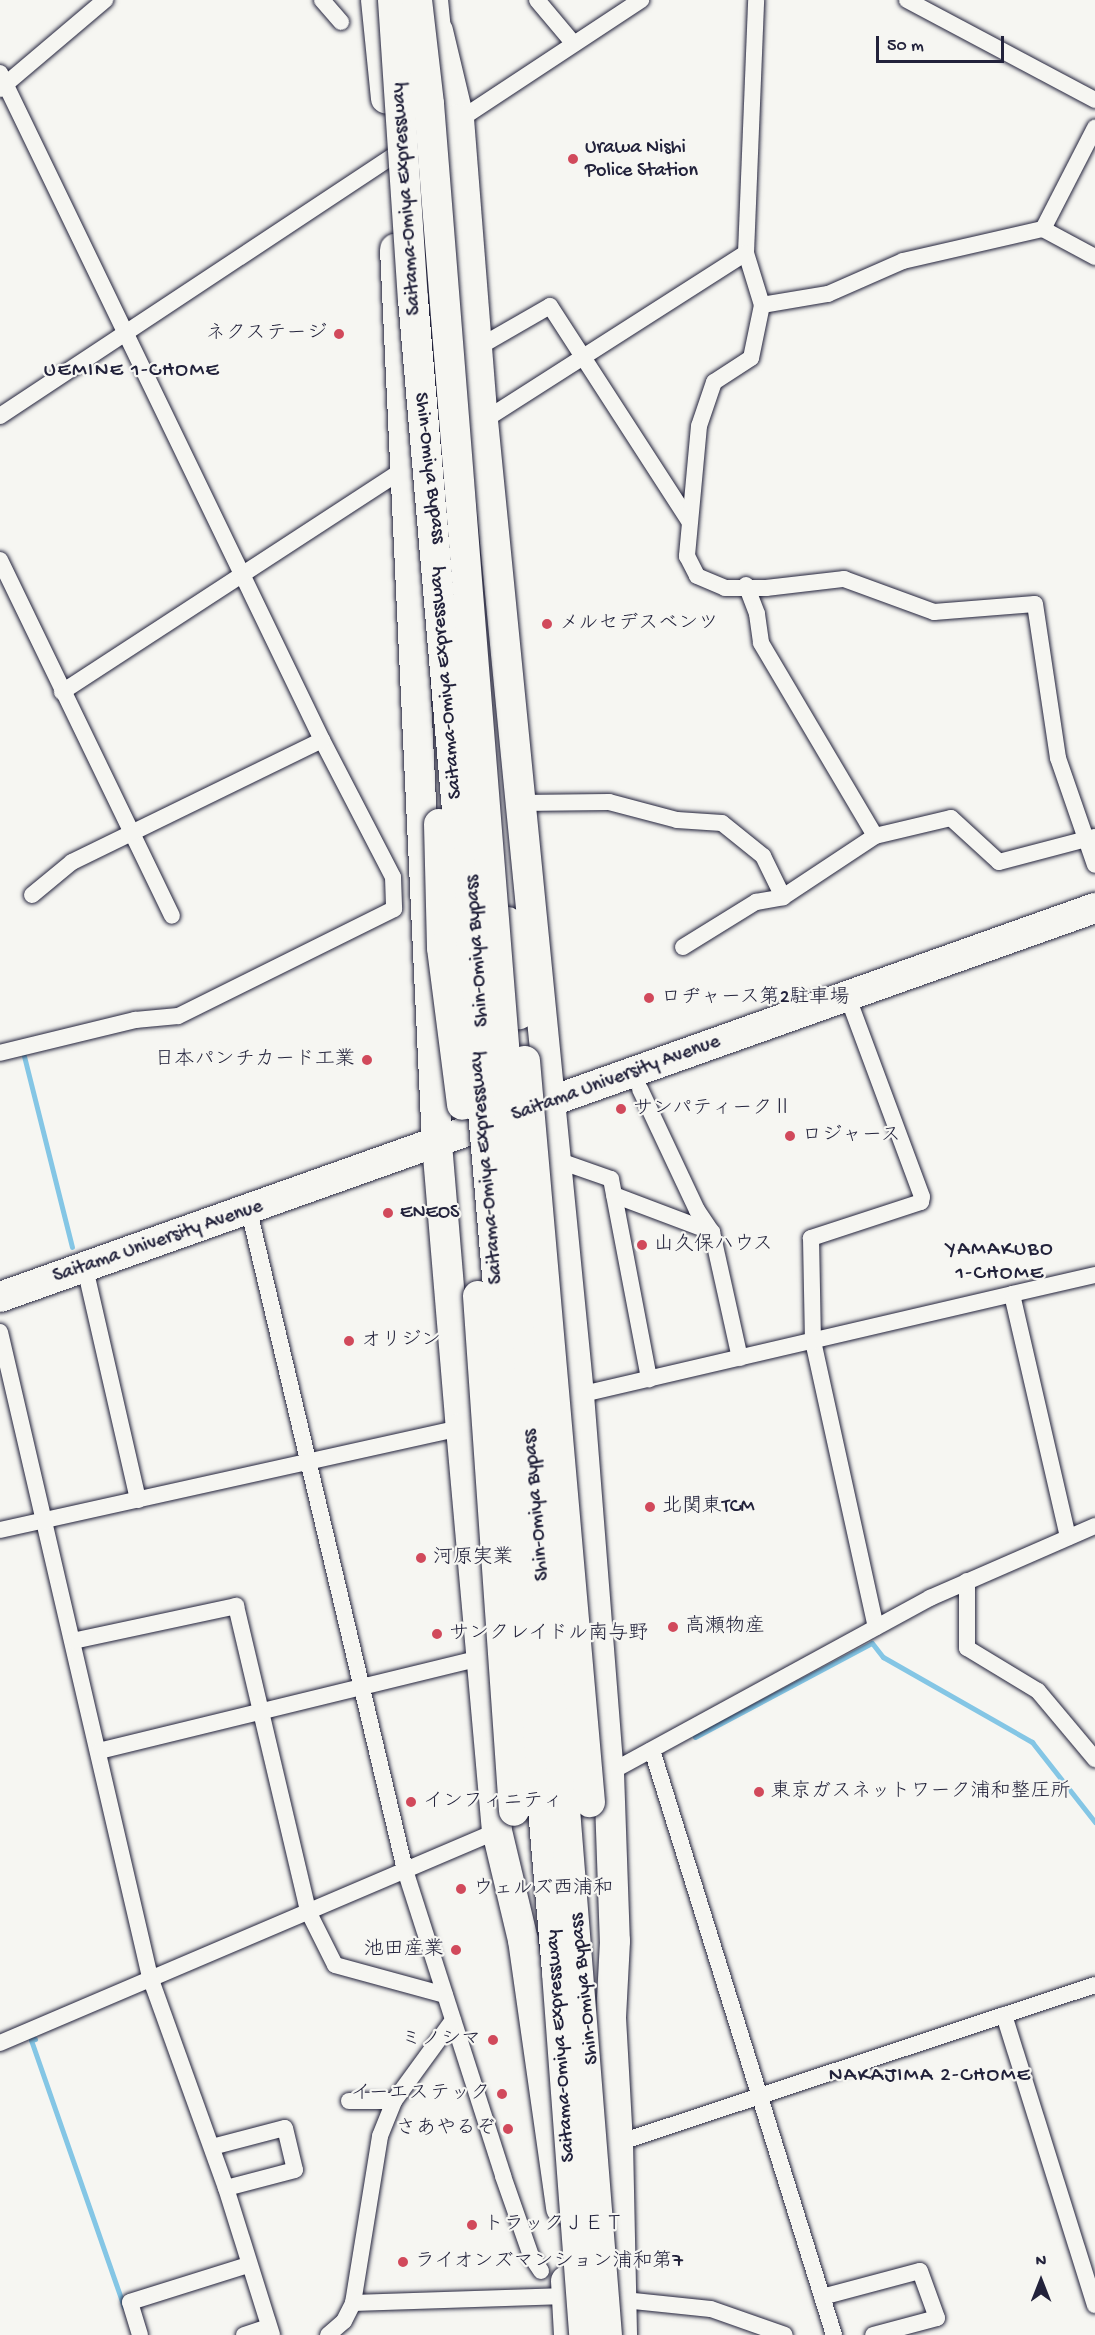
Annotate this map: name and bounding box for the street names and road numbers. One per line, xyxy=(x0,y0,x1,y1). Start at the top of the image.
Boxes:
street label: Saitama-Omiya Expressway xyxy=(387,82,427,316)
street label: Shin-Omiya Bypass xyxy=(408,391,450,545)
street label: Saitama-Omiya Expressway xyxy=(424,566,468,800)
street label: Shin-Omiya Bypass xyxy=(461,874,495,1028)
street label: Saitama University Avenue xyxy=(508,1030,724,1128)
street label: Saitama-Omiya Expressway xyxy=(465,1051,509,1285)
street label: Saitama University Avenue xyxy=(50,1195,266,1289)
street label: Shin-Omiya Bypass xyxy=(518,1428,556,1582)
street label: Shin-Omiya Bypass xyxy=(565,1912,605,2066)
street label: Saitama-Omiya Expressway xyxy=(541,1929,581,2163)

